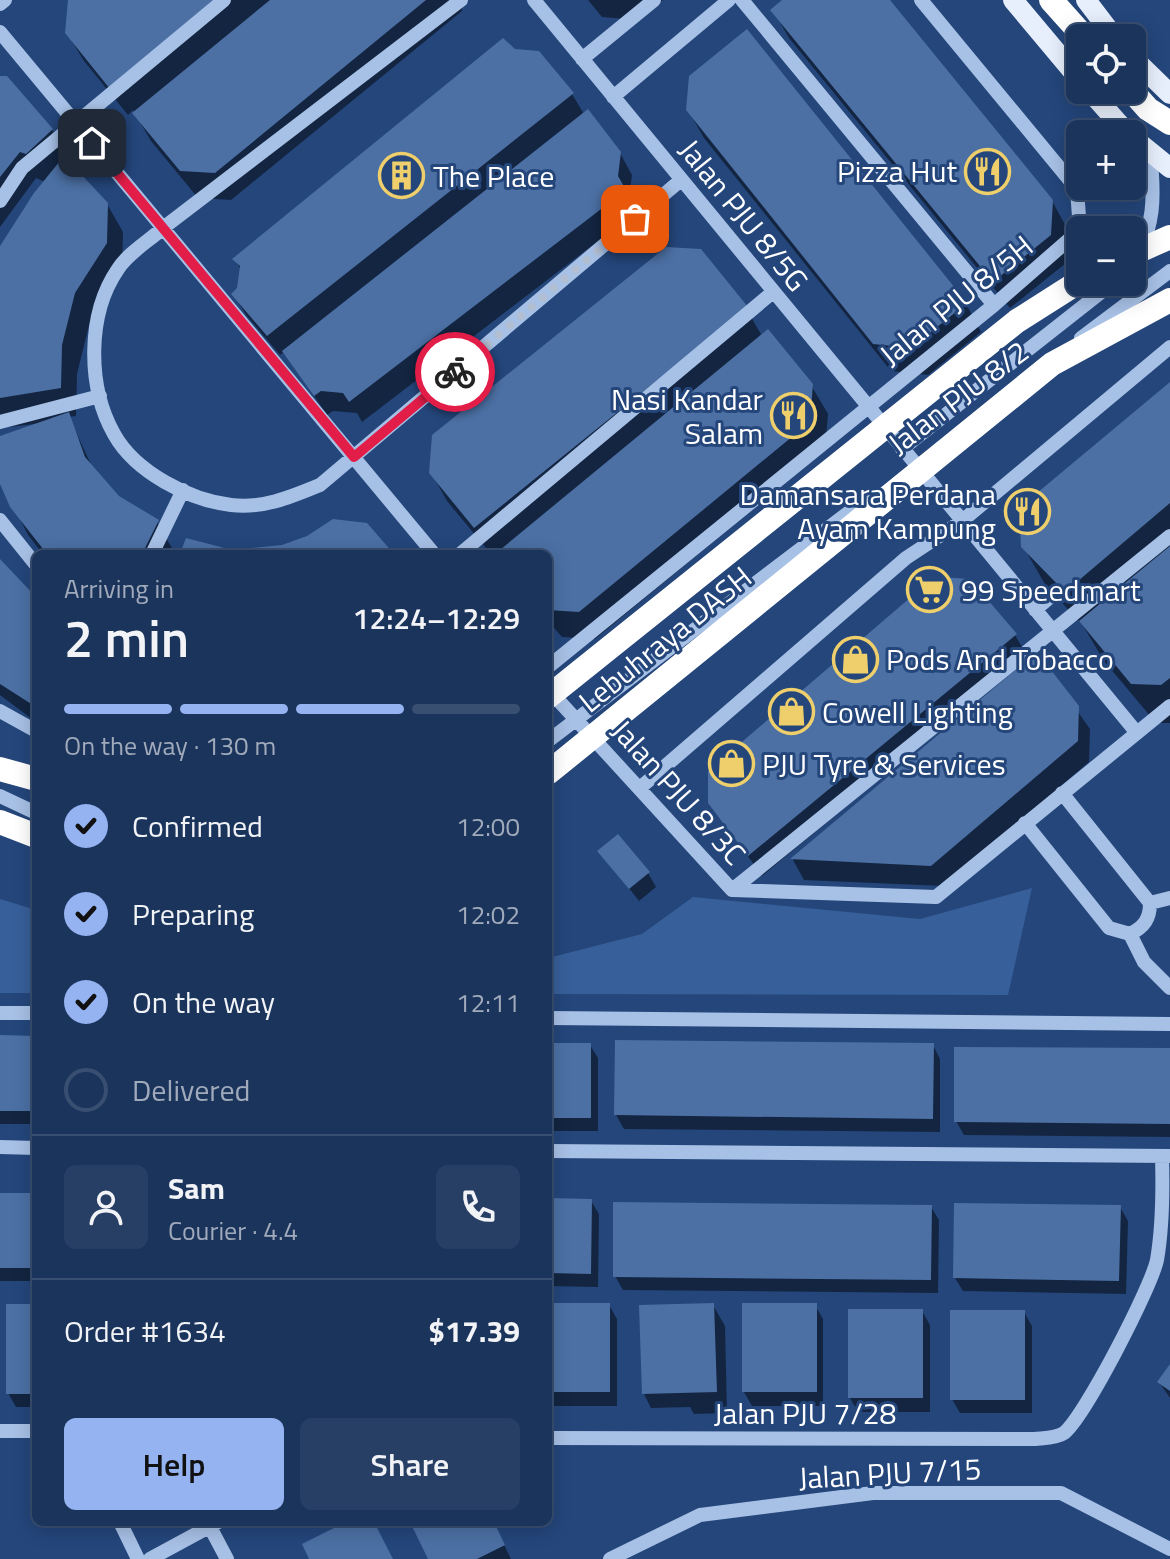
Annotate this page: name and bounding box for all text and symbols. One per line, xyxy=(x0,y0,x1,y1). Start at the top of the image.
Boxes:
map controls xyxy=(1066,24,1146,296)
button: locate xyxy=(1066,24,1146,104)
pin xyxy=(58,109,126,177)
button: + xyxy=(1066,120,1146,200)
icon: home xyxy=(70,121,114,165)
street label: Jalan PJU 8/5G xyxy=(668,129,820,301)
restaurant icon: Pizza Hut xyxy=(964,147,1012,195)
place label: Pizza Hut xyxy=(837,148,957,194)
building icon: The Place xyxy=(378,152,426,200)
place label: The Place xyxy=(433,153,554,199)
pin xyxy=(601,185,669,253)
icon: bag xyxy=(613,197,657,241)
button: − xyxy=(1066,216,1146,296)
street label: Jalan PJU 8/5H xyxy=(869,224,1043,376)
street label: Jalan PJU 8/2 xyxy=(878,329,1038,465)
courier xyxy=(415,332,495,412)
icon: bike xyxy=(433,350,477,394)
place label: Nasi Kandar Salam xyxy=(611,376,763,456)
restaurant icon: Nasi Kandar Salam xyxy=(770,392,818,440)
place label: Damansara Perdana Ayam Kampung xyxy=(740,471,996,551)
restaurant icon: Damansara Perdana Ayam Kampung xyxy=(1003,487,1051,535)
street label: Lebuhraya DASH xyxy=(568,555,762,723)
supermarket icon: 99 Speedmart xyxy=(906,566,954,614)
place label: 99 Speedmart xyxy=(961,567,1141,613)
text: Arriving in xyxy=(64,569,174,608)
text: 12:24–12:29 xyxy=(353,595,520,641)
text: 2 min xyxy=(64,598,189,677)
shop icon: Pods And Tobacco xyxy=(831,635,879,683)
place label: Pods And Tobacco xyxy=(886,636,1114,682)
shop icon: Cowell Lighting xyxy=(767,688,815,736)
place label: Cowell Lighting xyxy=(822,689,1013,735)
street label: Jalan PJU 8/3C xyxy=(601,709,757,875)
text: On the way · 130 m xyxy=(64,726,276,765)
shop icon: PJU Tyre & Services xyxy=(707,740,755,788)
place label: PJU Tyre & Services xyxy=(762,741,1006,787)
text: Confirmed xyxy=(132,803,263,849)
icon: check xyxy=(64,804,108,848)
text: 12:00 xyxy=(456,807,520,846)
text: Preparing xyxy=(132,891,254,937)
icon: check xyxy=(64,892,108,936)
text: 12:02 xyxy=(456,895,520,934)
text: On the way xyxy=(132,979,275,1025)
icon: check xyxy=(64,980,108,1024)
text: 12:11 xyxy=(456,983,520,1022)
text: Delivered xyxy=(132,1067,250,1113)
button: person xyxy=(64,1165,148,1249)
text: Sam xyxy=(168,1165,225,1211)
button: phone xyxy=(436,1165,520,1249)
text: Courier · 4.4 xyxy=(168,1211,298,1250)
text: Order #1634 xyxy=(64,1308,226,1354)
text: $17.39 xyxy=(428,1308,520,1354)
street label: Jalan PJU 7/28 xyxy=(714,1390,896,1436)
button: Help xyxy=(64,1418,284,1510)
button: Share xyxy=(300,1418,520,1510)
street label: Jalan PJU 7/15 xyxy=(798,1445,982,1501)

